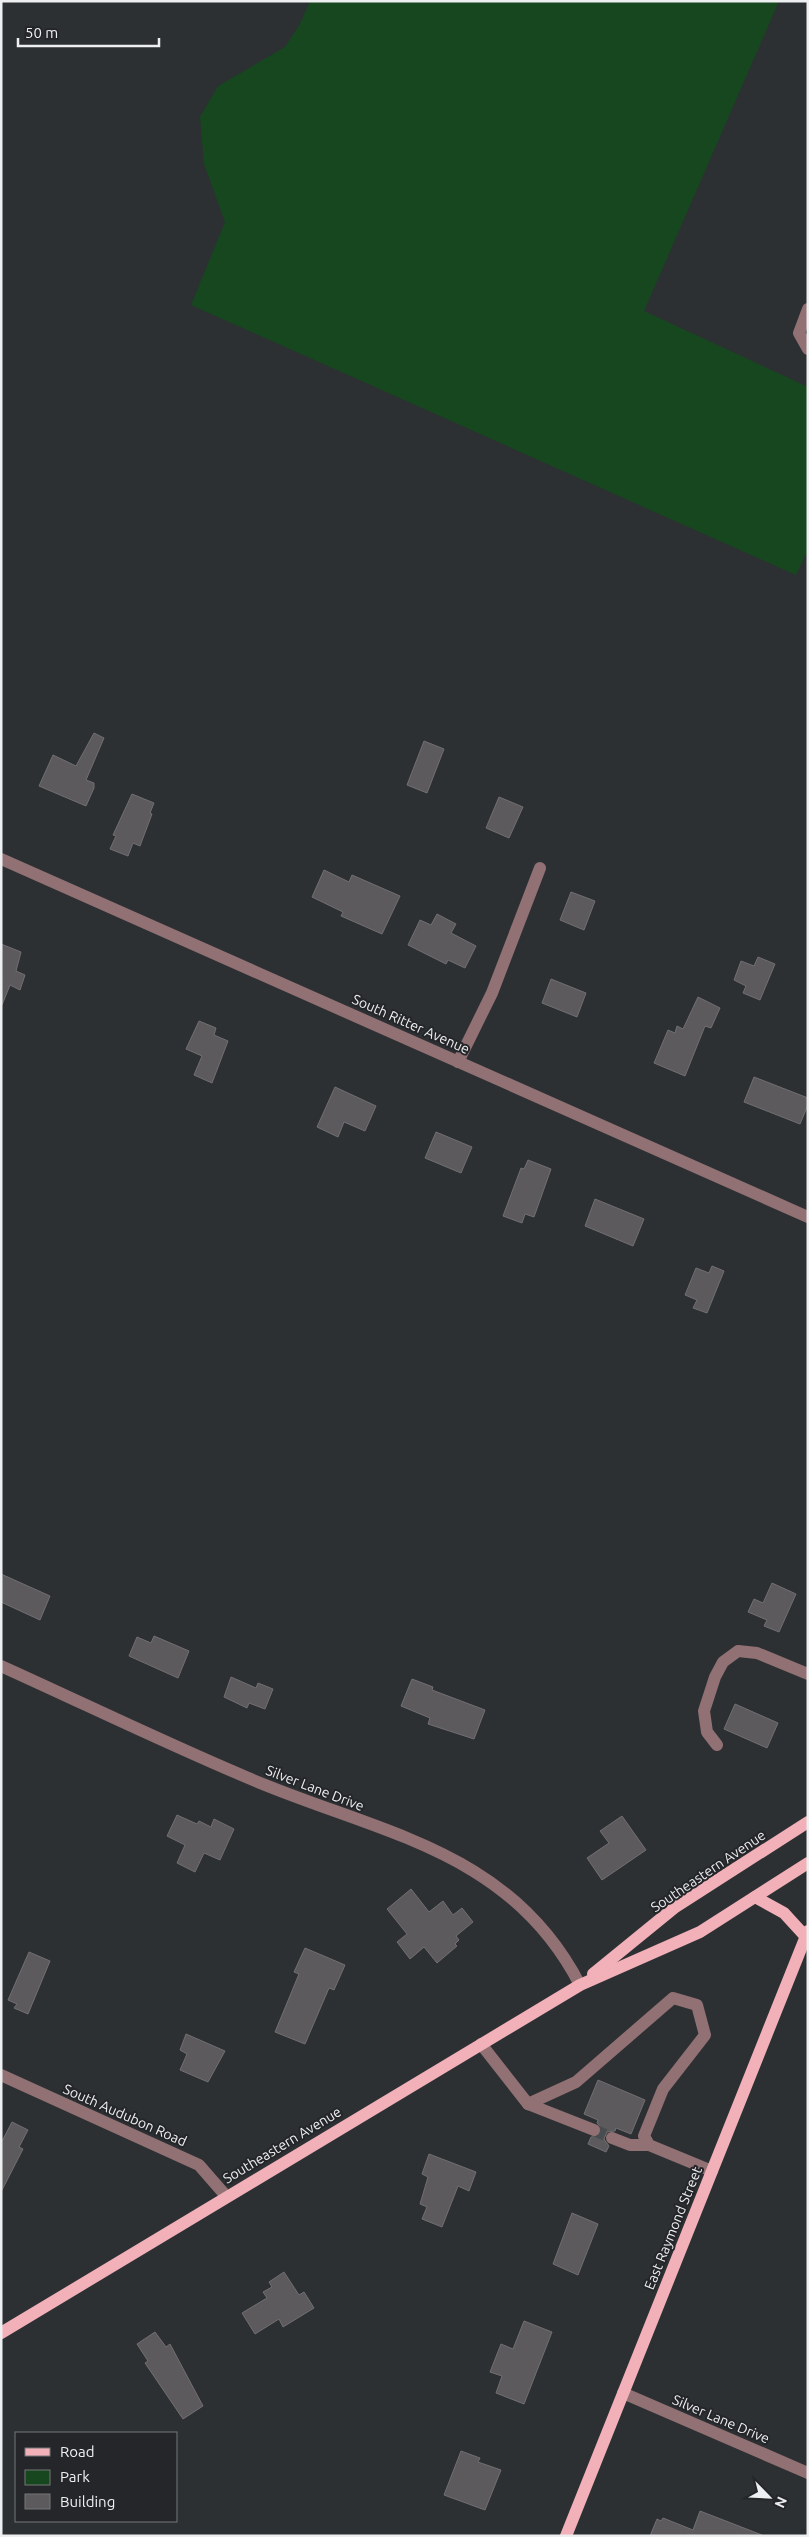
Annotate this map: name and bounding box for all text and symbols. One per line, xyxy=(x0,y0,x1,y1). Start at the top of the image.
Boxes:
scale bar xyxy=(18,15,159,47)
text: 50 m xyxy=(25,24,58,41)
street label: South Ritter Avenue xyxy=(350,991,472,1057)
street label: Silver Lane Drive xyxy=(264,1762,366,1814)
street label: Southeastern Avenue xyxy=(648,1827,768,1915)
street label: South Audubon Road xyxy=(61,2081,189,2149)
street label: Southeastern Avenue xyxy=(220,2103,344,2187)
street label: East Raymond Street xyxy=(641,2164,705,2292)
street label: Silver Lane Drive xyxy=(670,2391,772,2447)
legend xyxy=(15,2432,178,2522)
text: Road xyxy=(60,2443,95,2460)
text: Park xyxy=(60,2468,90,2485)
north arrow xyxy=(744,2472,794,2522)
text: Building xyxy=(60,2493,115,2510)
text: N xyxy=(771,2494,790,2510)

